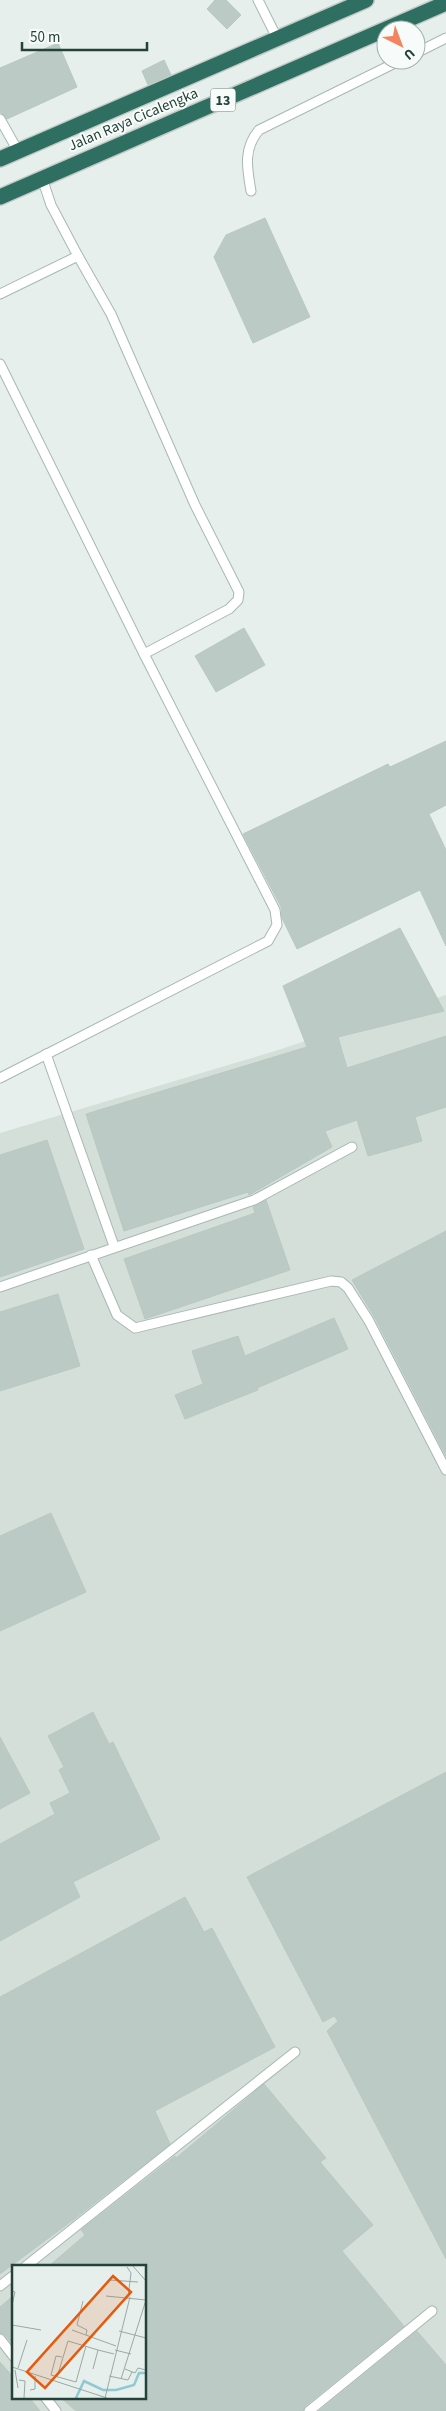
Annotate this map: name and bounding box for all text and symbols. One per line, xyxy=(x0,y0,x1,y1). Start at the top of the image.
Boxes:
scale bar xyxy=(22,20,148,52)
north arrow xyxy=(376,20,426,70)
text: 50 m xyxy=(30,27,60,48)
text: U xyxy=(399,43,419,64)
street label: Jalan Raya Cicalengka xyxy=(65,83,201,156)
road number: 13 xyxy=(210,88,236,112)
inset map xyxy=(12,2265,146,2398)

